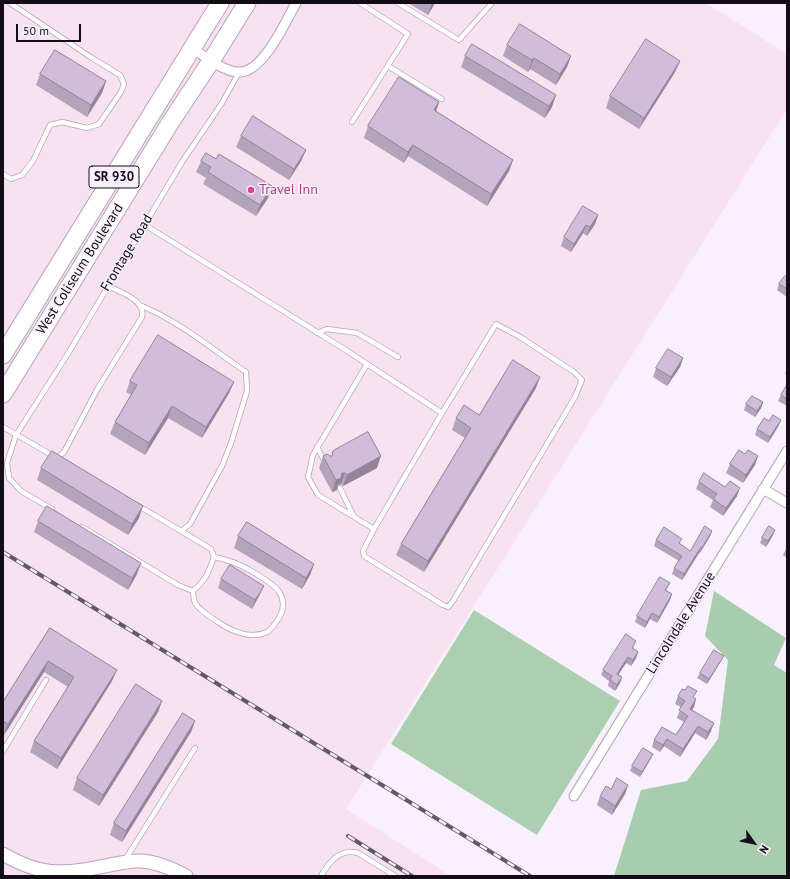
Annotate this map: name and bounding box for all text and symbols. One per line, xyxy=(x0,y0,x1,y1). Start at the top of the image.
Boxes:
scale bar xyxy=(18,16,83,42)
text: 50 m xyxy=(23,23,49,38)
road number: SR 930 xyxy=(89,166,139,188)
place label: Travel Inn xyxy=(259,182,318,198)
marker: Travel Inn xyxy=(246,185,256,195)
street label: West Coliseum Boulevard xyxy=(33,200,127,338)
street label: Frontage Road xyxy=(97,211,157,295)
street label: Lincolndale Avenue xyxy=(643,569,719,677)
north arrow xyxy=(734,823,774,863)
text: N xyxy=(756,843,772,856)

